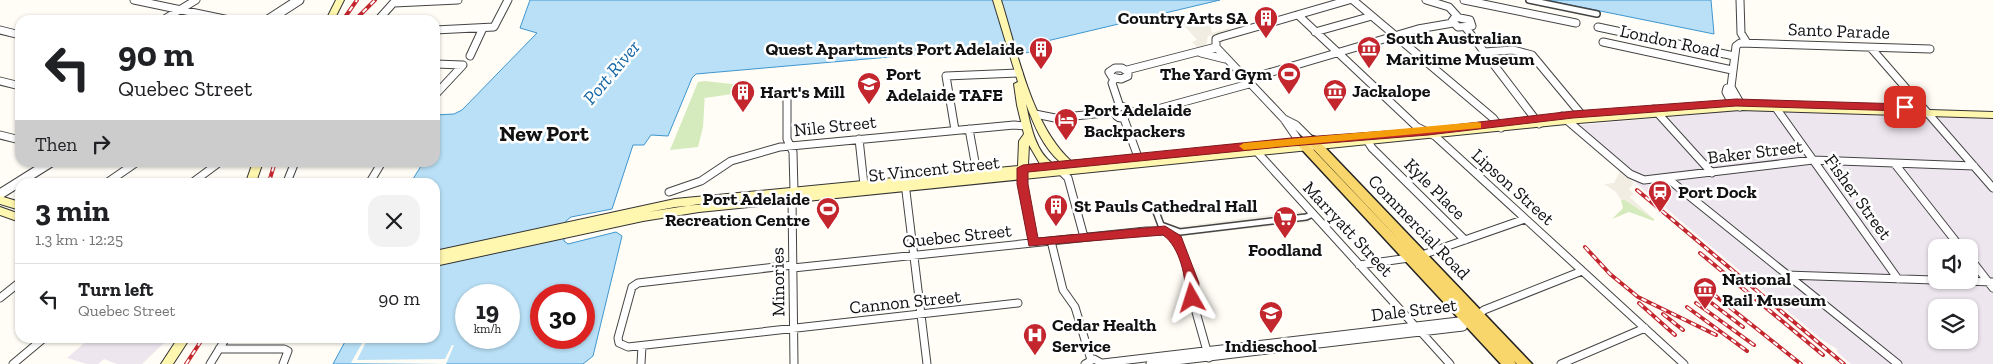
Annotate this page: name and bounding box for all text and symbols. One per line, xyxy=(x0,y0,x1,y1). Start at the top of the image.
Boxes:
building icon: Country Arts SA xyxy=(1253,5,1279,39)
place label: Country Arts SA xyxy=(1118,7,1249,29)
street label: Santo Parade xyxy=(1788,18,1890,44)
street label: London Road xyxy=(1618,20,1722,62)
place label: South Australian Maritime Museum xyxy=(1386,27,1535,70)
text: 90 m xyxy=(118,33,194,75)
icon: left xyxy=(35,35,100,100)
water label: Port River xyxy=(578,35,645,109)
museum icon: South Australian Maritime Museum xyxy=(1356,35,1382,69)
building icon: Quest Apartments Port Adelaide xyxy=(1028,36,1054,70)
place label: Quest Apartments Port Adelaide xyxy=(765,38,1024,60)
sports icon: The Yard Gym xyxy=(1276,61,1302,95)
place label: Port Adelaide TAFE xyxy=(886,63,1003,106)
place label: The Yard Gym xyxy=(1160,63,1272,85)
school or university icon: Port Adelaide TAFE xyxy=(856,71,882,105)
text: Quebec Street xyxy=(118,75,252,102)
museum icon: Jackalope xyxy=(1322,78,1348,112)
building icon: Hart's Mill xyxy=(730,79,756,113)
place label: Jackalope xyxy=(1352,80,1431,102)
place label: Hart's Mill xyxy=(760,81,845,103)
pin xyxy=(1884,86,1926,128)
icon: arrive xyxy=(1891,93,1919,121)
place label: Port Adelaide Backpackers xyxy=(1084,99,1192,142)
hotel icon: Port Adelaide Backpackers xyxy=(1053,107,1079,141)
street label: Nile Street xyxy=(793,111,878,141)
district label: New Port xyxy=(499,120,589,147)
icon: right xyxy=(87,130,115,158)
text: Then xyxy=(35,133,77,156)
street label: Baker Street xyxy=(1706,135,1804,169)
street label: Lipson Street xyxy=(1467,144,1559,230)
street label: Fisher Street xyxy=(1820,150,1897,244)
street label: St Vincent Street xyxy=(867,151,1001,187)
street label: Kyle Place xyxy=(1400,154,1470,224)
street label: Commercial Road xyxy=(1363,170,1475,284)
street label: Marryatt Street xyxy=(1298,177,1398,281)
station icon: Port Dock xyxy=(1647,179,1673,213)
place label: Port Dock xyxy=(1678,181,1757,203)
place label: Port Adelaide Recreation Centre xyxy=(665,188,810,231)
text: 3 min xyxy=(35,193,110,229)
building icon: St Pauls Cathedral Hall xyxy=(1043,193,1069,227)
button: close xyxy=(368,195,420,247)
place label: St Pauls Cathedral Hall xyxy=(1074,195,1257,217)
sports icon: Port Adelaide Recreation Centre xyxy=(815,196,841,230)
supermarket icon: Foodland xyxy=(1272,205,1298,239)
street label: Quebec Street xyxy=(901,219,1013,253)
text: 1.3 km · 12:25 xyxy=(35,230,123,249)
place label: Foodland xyxy=(1248,239,1323,261)
map controls xyxy=(1928,239,1978,349)
button: sound xyxy=(1928,239,1978,289)
street label: Minories xyxy=(766,247,790,317)
place label: National Rail Museum xyxy=(1722,268,1826,311)
position arrow xyxy=(1165,271,1217,323)
museum icon: National Rail Museum xyxy=(1692,276,1718,310)
text: Turn left xyxy=(78,278,153,301)
speed limit sign: 30 xyxy=(530,284,595,349)
icon: left xyxy=(35,285,63,313)
street label: Cannon Street xyxy=(848,285,962,319)
text: 90 m xyxy=(378,287,420,310)
street label: Dale Street xyxy=(1370,294,1458,326)
text: 19 xyxy=(476,295,499,325)
button: layers xyxy=(1928,299,1978,349)
school or university icon: Indieschool xyxy=(1258,300,1284,334)
text: Quebec Street xyxy=(78,301,176,320)
place label: Cedar Health Service xyxy=(1052,314,1157,357)
text: km/h xyxy=(474,322,501,336)
hospital icon: Cedar Health Service xyxy=(1022,322,1048,356)
place label: Indieschool xyxy=(1225,335,1317,357)

